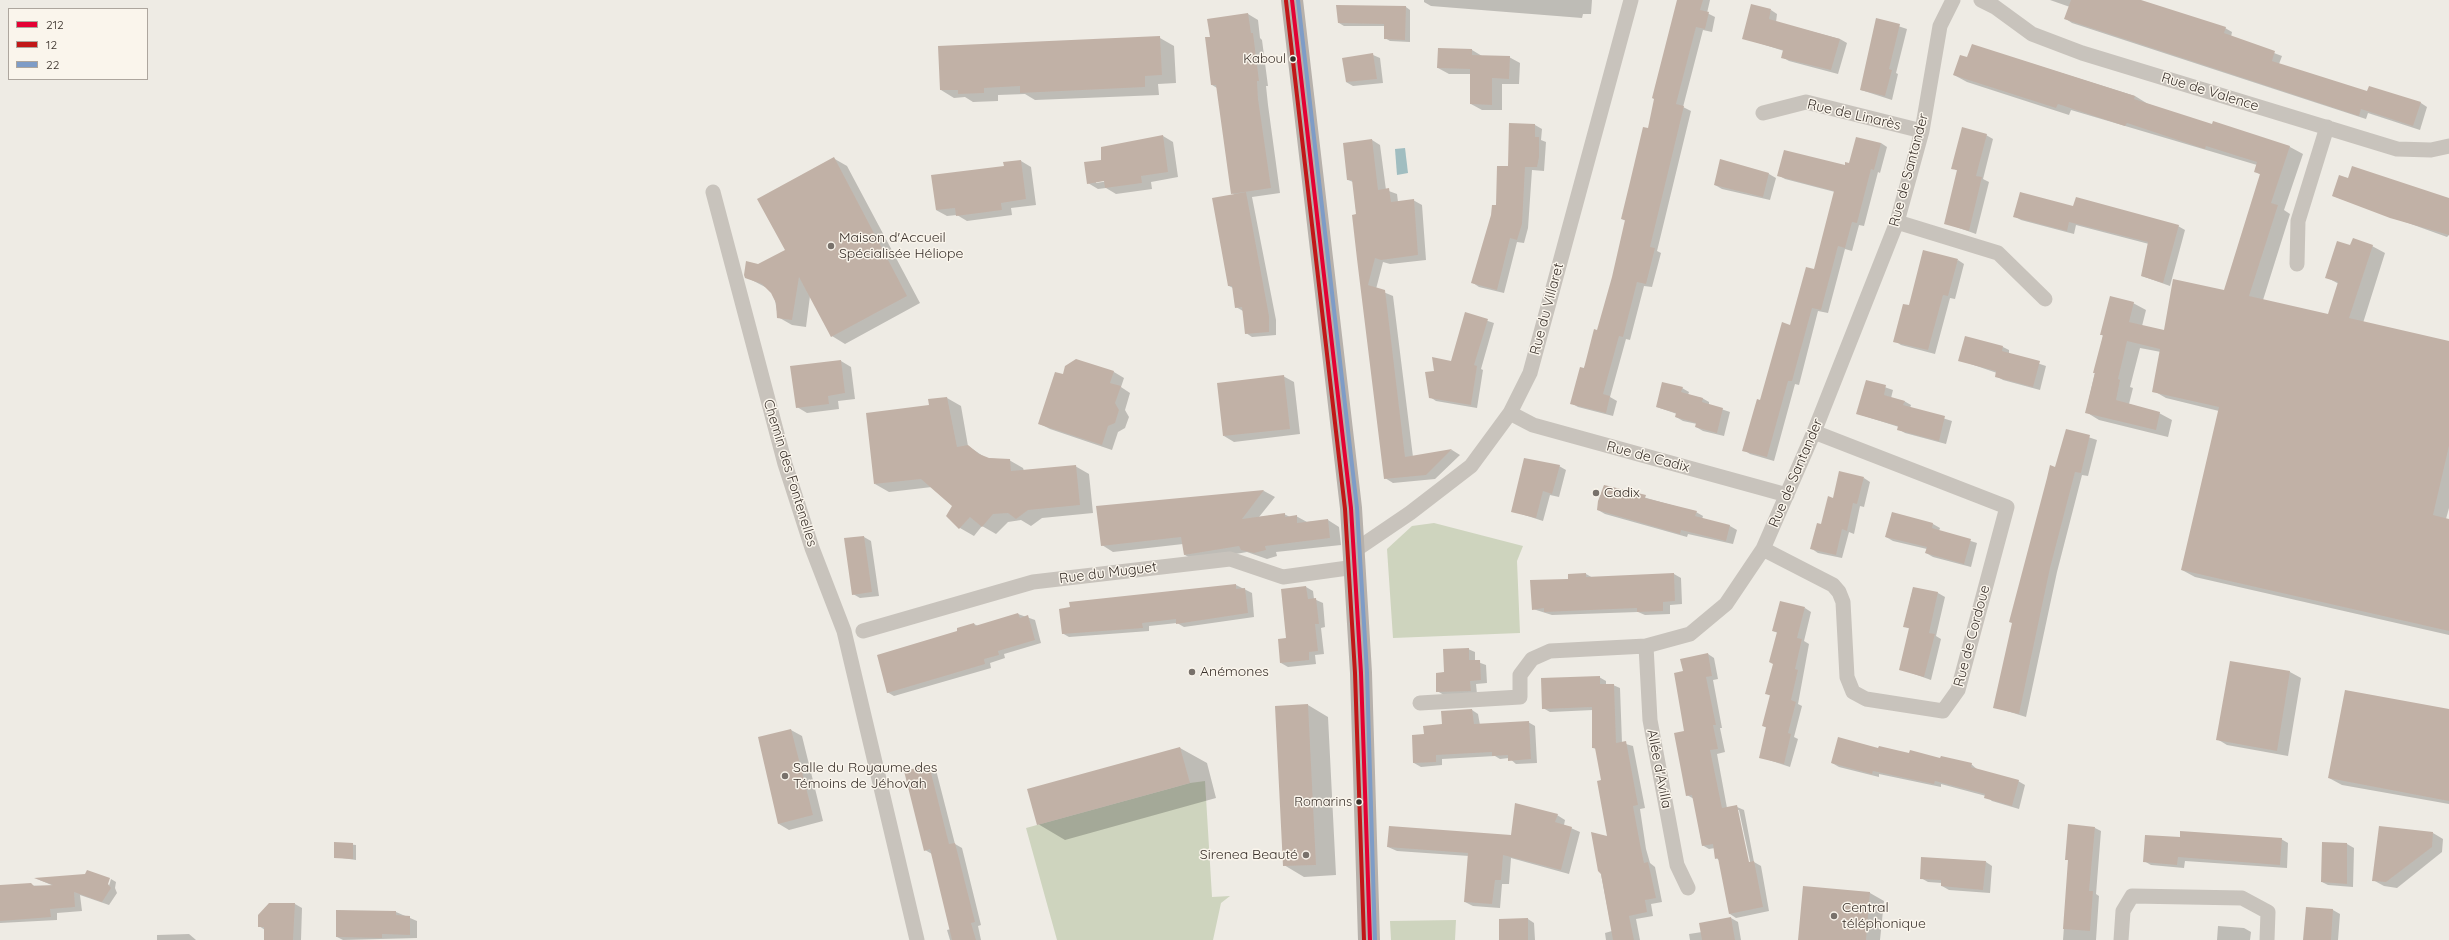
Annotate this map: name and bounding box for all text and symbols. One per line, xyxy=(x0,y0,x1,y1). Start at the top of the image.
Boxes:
legend xyxy=(8,8,148,80)
text: 212 xyxy=(46,17,64,32)
text: 12 xyxy=(46,37,57,52)
place label: Kaboul xyxy=(1243,51,1286,67)
marker: Kaboul xyxy=(1288,54,1298,64)
text: 22 xyxy=(46,57,59,72)
street label: Rue de Valence xyxy=(2159,69,2261,115)
street label: Rue de Linarès xyxy=(1805,96,1903,134)
street label: Rue de Santander xyxy=(1886,111,1932,229)
place label: Maison d'Accueil Spécialisée Héliope xyxy=(839,230,963,262)
marker: Maison d'Accueil Spécialisée Héliope xyxy=(826,241,836,251)
street label: Rue du Villaret xyxy=(1527,261,1567,357)
street label: Chemin des Fontenelles xyxy=(760,397,820,549)
street label: Rue de Santander xyxy=(1765,416,1827,530)
street label: Rue de Cadix xyxy=(1605,438,1691,476)
place label: Cadix xyxy=(1604,485,1640,501)
marker: Cadix xyxy=(1591,488,1601,498)
street label: Rue du Muguet xyxy=(1058,559,1158,587)
street label: Rue de Cordoue xyxy=(1950,583,1994,689)
place label: Anémones xyxy=(1200,664,1269,680)
marker: Anémones xyxy=(1187,667,1197,677)
street label: Allée d'Avilla xyxy=(1643,728,1675,810)
place label: Salle du Royaume des Témoins de Jéhovah xyxy=(793,760,937,792)
marker: Salle du Royaume des Témoins de Jéhovah xyxy=(780,771,790,781)
place label: Romarins xyxy=(1294,794,1352,810)
marker: Romarins xyxy=(1354,797,1364,807)
place label: Sirenea Beauté xyxy=(1200,847,1298,863)
marker: Sirenea Beauté xyxy=(1301,850,1311,860)
place label: Central téléphonique xyxy=(1842,900,1926,932)
marker: Central téléphonique xyxy=(1829,911,1839,921)

